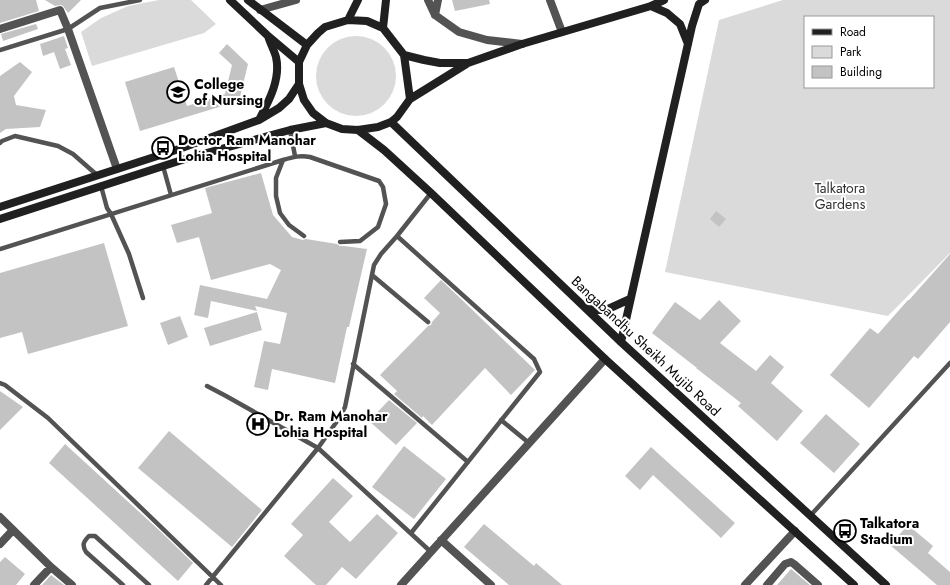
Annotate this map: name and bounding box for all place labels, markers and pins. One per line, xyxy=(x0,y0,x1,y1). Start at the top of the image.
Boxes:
place label: College of Nursing xyxy=(194,74,263,110)
school or university icon: College of Nursing xyxy=(165,79,191,105)
place label: Doctor Ram Manohar Lohia Hospital xyxy=(178,130,316,166)
bus stop icon: Doctor Ram Manohar Lohia Hospital xyxy=(150,135,176,161)
place label: Dr. Ram Manohar Lohia Hospital xyxy=(274,406,388,442)
hospital icon: Dr. Ram Manohar Lohia Hospital xyxy=(245,411,271,437)
place label: Talkatora Stadium xyxy=(860,513,919,549)
bus stop icon: Talkatora Stadium xyxy=(832,518,858,544)

